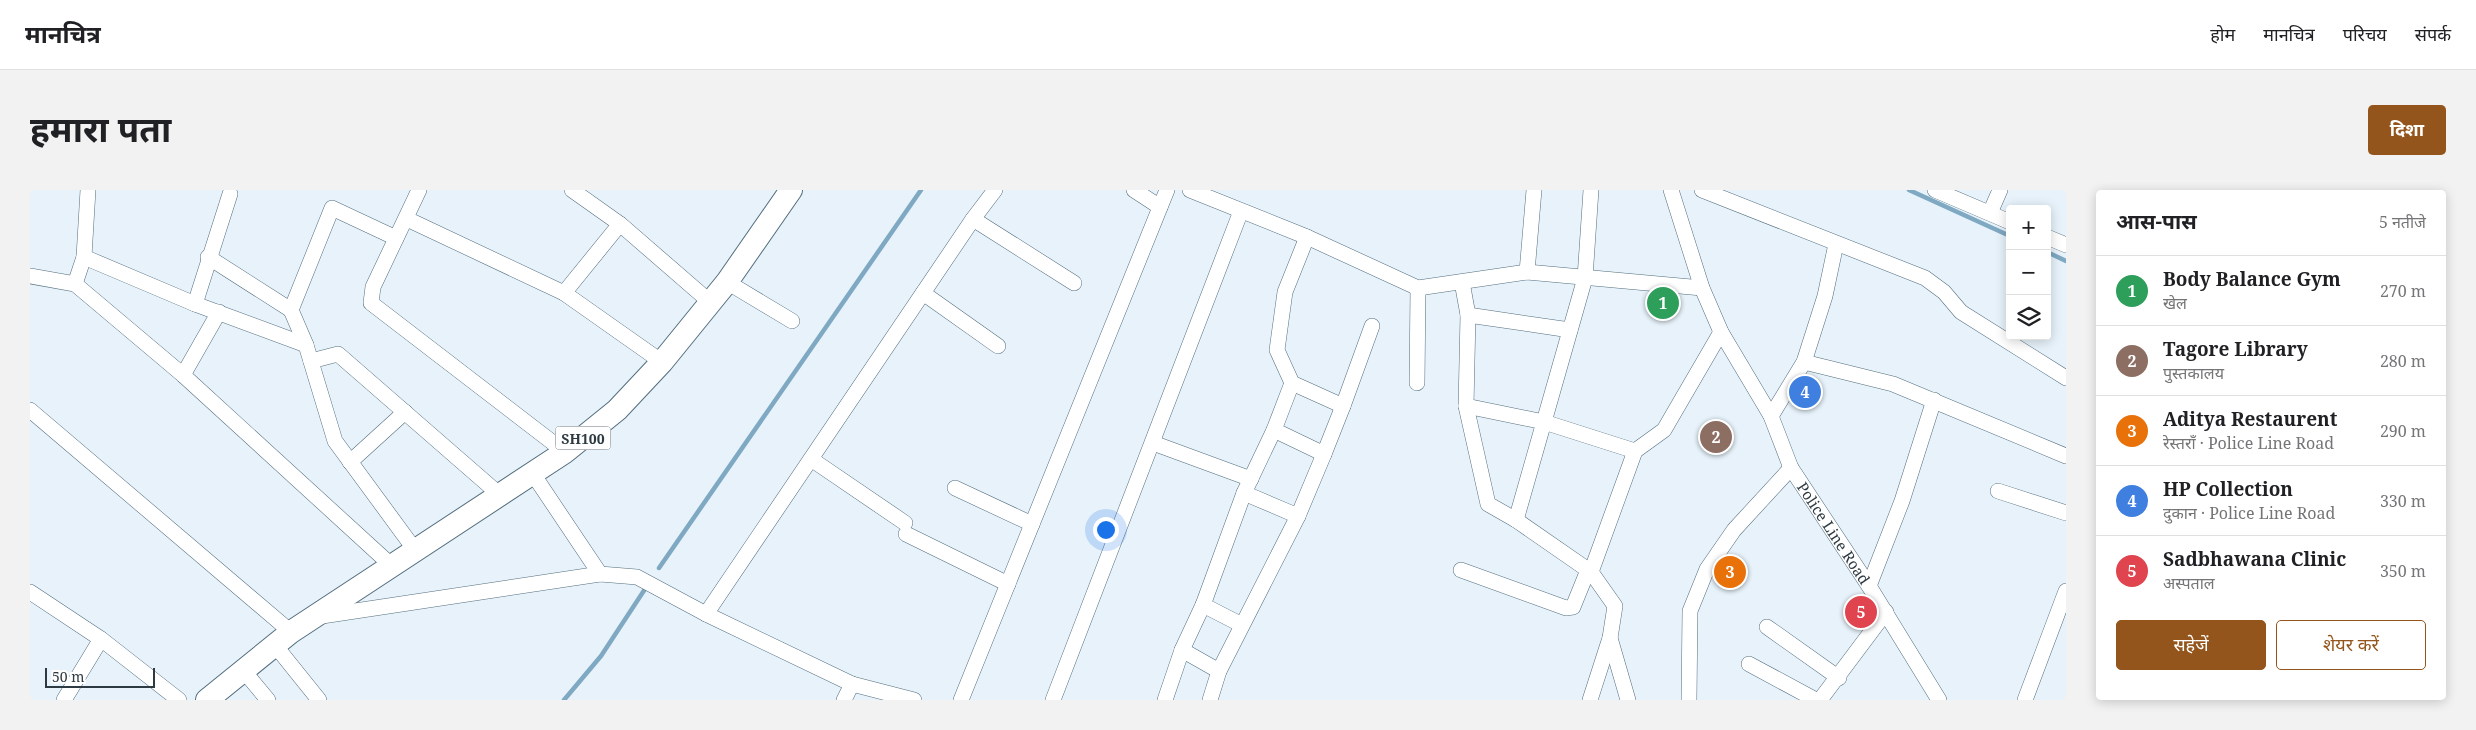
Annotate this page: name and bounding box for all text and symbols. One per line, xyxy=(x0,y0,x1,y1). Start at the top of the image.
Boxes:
text: मानचित्र xyxy=(25,17,101,50)
text: होम xyxy=(2210,22,2235,46)
text: मानचित्र xyxy=(2263,22,2315,46)
text: परिचय xyxy=(2343,22,2387,46)
text: संपर्क xyxy=(2415,22,2451,46)
text: हमारा पता xyxy=(30,105,171,152)
button: दिशा xyxy=(2368,105,2446,155)
map controls xyxy=(2006,205,2051,340)
button: + xyxy=(2006,205,2051,250)
text: आस-पास xyxy=(2116,207,2197,235)
text: 5 नतीजे xyxy=(2379,211,2426,233)
button: − xyxy=(2006,250,2051,295)
text: Body Balance Gym xyxy=(2163,266,2341,292)
text: 1 xyxy=(2127,280,2137,302)
text: 270 m xyxy=(2380,280,2426,302)
pin: 1 xyxy=(1647,284,1679,322)
text: खेल xyxy=(2163,292,2187,314)
button: layers xyxy=(2006,295,2051,340)
text: Tagore Library xyxy=(2163,336,2308,362)
text: 2 xyxy=(2127,350,2137,372)
text: 280 m xyxy=(2380,350,2426,372)
text: पुस्तकालय xyxy=(2163,362,2224,384)
pin: 4 xyxy=(1789,373,1821,411)
text: Aditya Restaurent xyxy=(2163,406,2337,432)
pin: 2 xyxy=(1700,418,1732,456)
text: 3 xyxy=(2127,420,2137,442)
text: 290 m xyxy=(2380,420,2426,442)
road number: SH100 xyxy=(556,427,610,450)
text: रेस्तराँ · Police Line Road xyxy=(2163,432,2334,454)
text: HP Collection xyxy=(2163,476,2293,502)
street label: Police Line Road xyxy=(1793,478,1875,588)
text: 4 xyxy=(2127,490,2137,512)
text: 330 m xyxy=(2380,490,2426,512)
text: दुकान · Police Line Road xyxy=(2163,502,2335,524)
your location xyxy=(1093,517,1119,543)
text: Sadbhawana Clinic xyxy=(2163,546,2346,572)
pin: 3 xyxy=(1714,553,1746,591)
text: 5 xyxy=(2127,560,2137,582)
text: 350 m xyxy=(2380,560,2426,582)
text: अस्पताल xyxy=(2163,572,2215,594)
pin: 5 xyxy=(1845,593,1877,631)
button: सहेजें xyxy=(2116,620,2266,670)
button: शेयर करें xyxy=(2276,620,2426,670)
scale bar xyxy=(45,665,155,688)
text: 50 m xyxy=(52,667,85,686)

